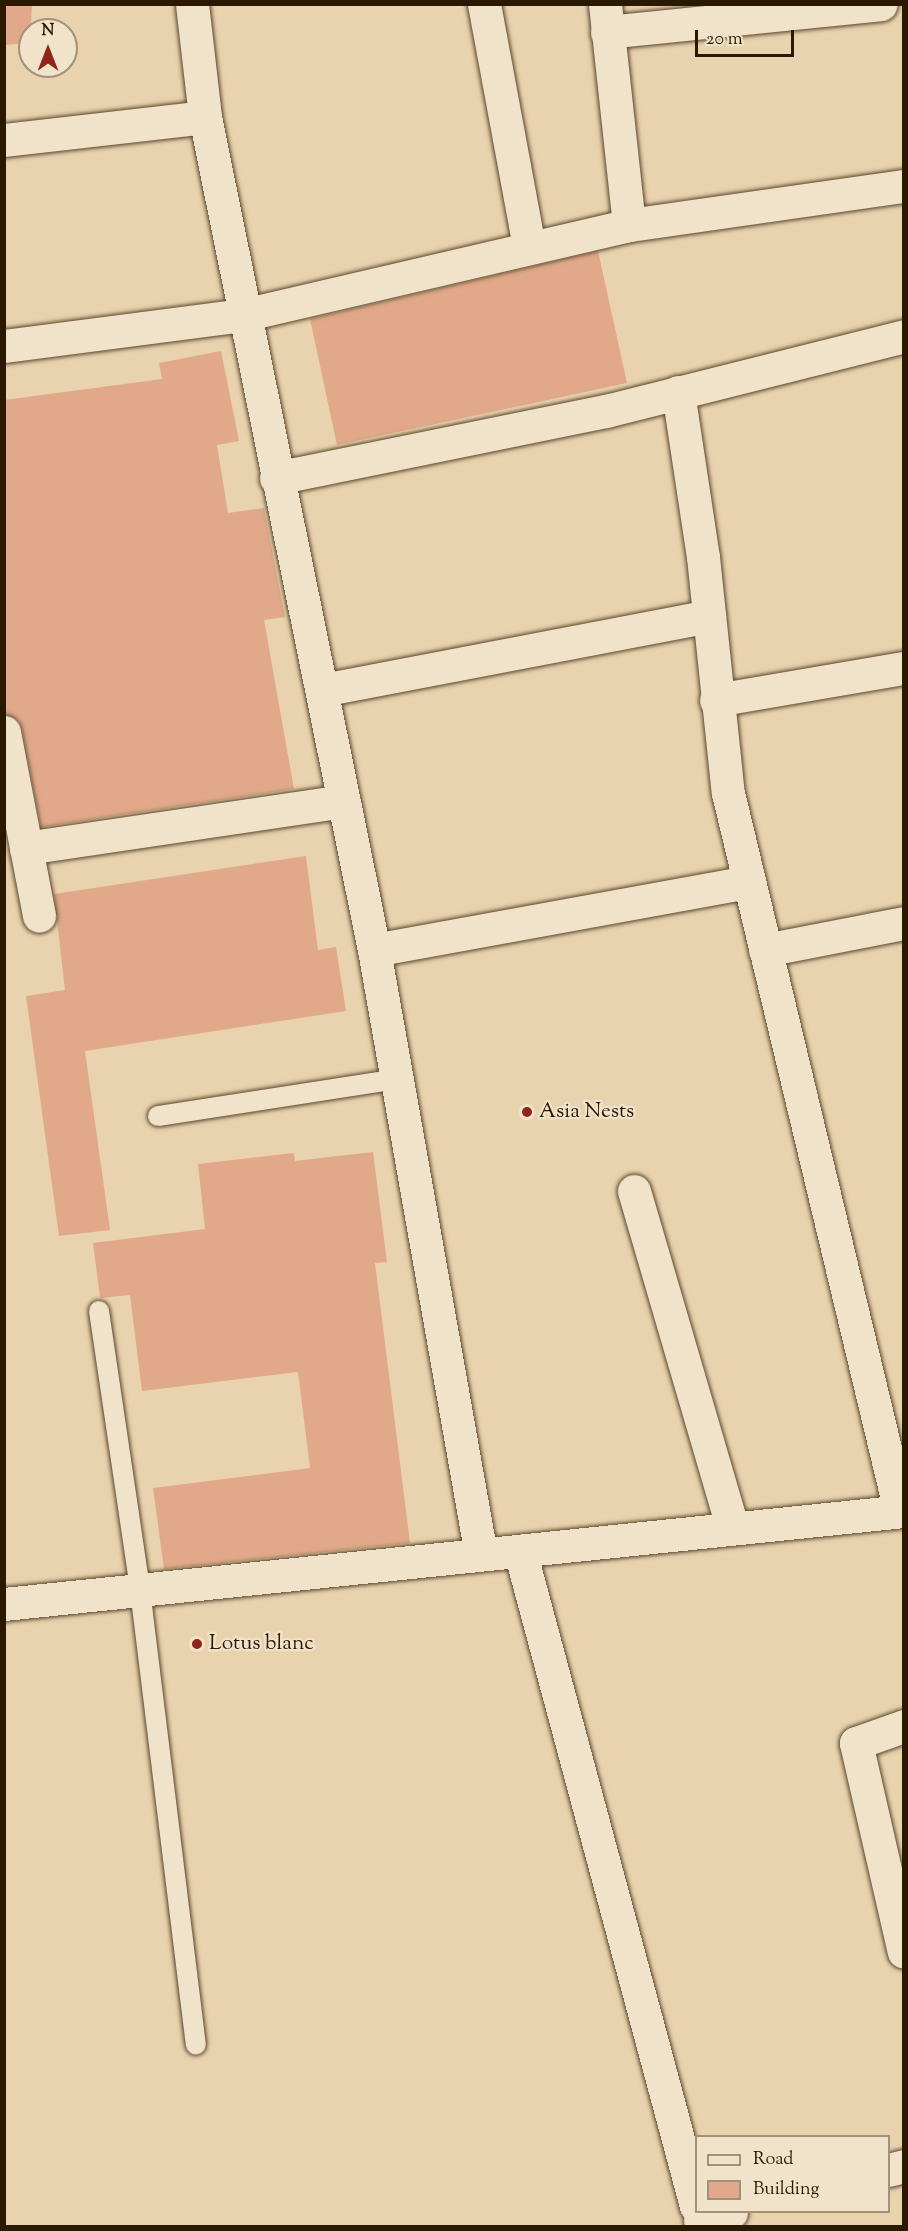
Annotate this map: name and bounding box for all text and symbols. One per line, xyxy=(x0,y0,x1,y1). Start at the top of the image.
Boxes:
north arrow xyxy=(18,18,78,78)
scale bar xyxy=(698,18,797,56)
text: N xyxy=(42,20,54,43)
text: 20 m xyxy=(706,27,743,53)
place label: Asia Nests xyxy=(539,1099,634,1125)
marker: Asia Nests xyxy=(520,1105,534,1119)
place label: Lotus blanc xyxy=(209,1631,314,1657)
marker: Lotus blanc xyxy=(190,1637,204,1651)
legend xyxy=(695,2135,890,2213)
text: Road xyxy=(753,2147,793,2173)
text: Building xyxy=(753,2177,819,2203)

